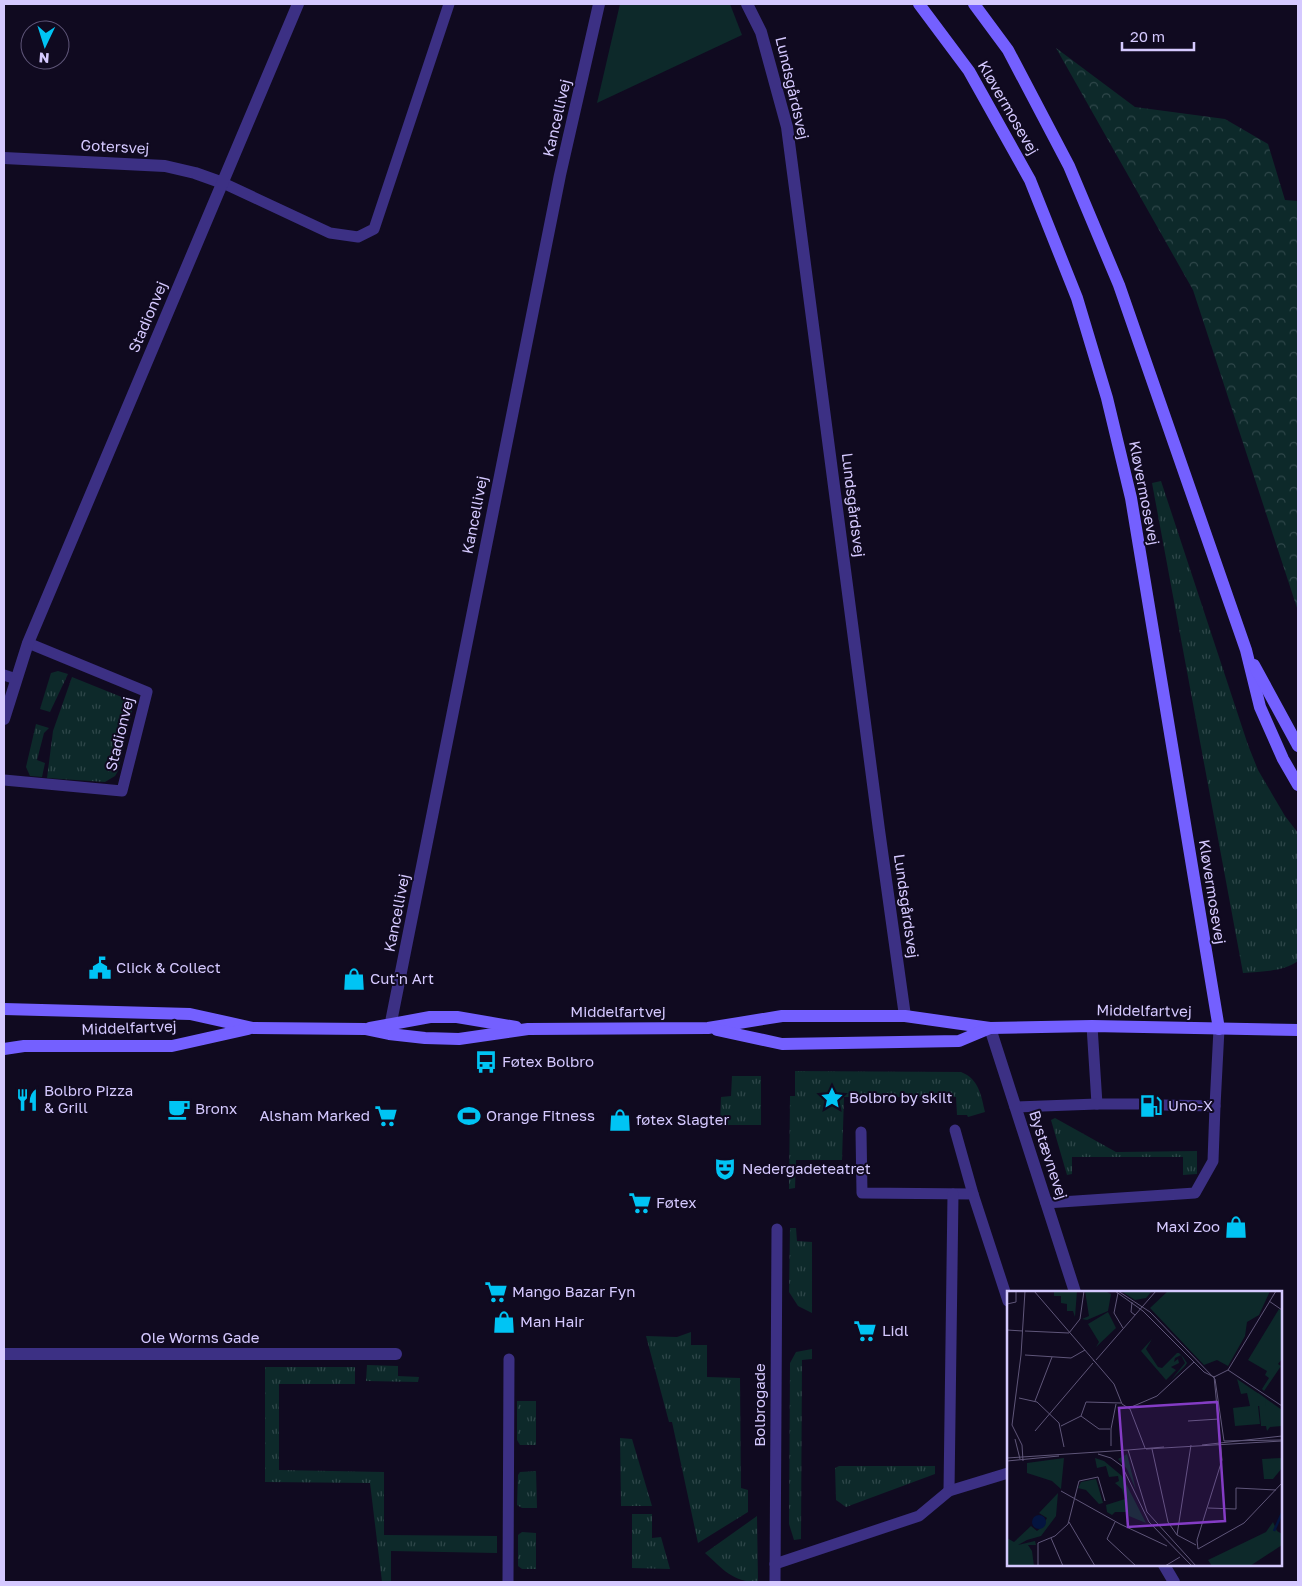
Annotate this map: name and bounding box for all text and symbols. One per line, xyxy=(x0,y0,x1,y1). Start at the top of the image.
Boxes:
north arrow xyxy=(20,20,70,70)
scale bar xyxy=(1122,20,1194,52)
text: 20 m xyxy=(1130,27,1165,45)
street label: Lundsgårdsvej xyxy=(772,35,814,141)
text: N xyxy=(38,50,50,67)
street label: Kløvermosevej xyxy=(975,57,1043,158)
street label: Kancellivej xyxy=(538,77,574,158)
street label: Gotersvej xyxy=(80,135,150,157)
street label: Stadionvej xyxy=(124,278,170,355)
street label: Kløvermosevej xyxy=(1126,439,1164,546)
street label: Lundsgårdsvej xyxy=(839,452,869,558)
street label: Kancellivej xyxy=(458,474,490,555)
street label: Stadionvej xyxy=(101,695,137,773)
street label: Kløvermosevej xyxy=(1196,838,1230,945)
street label: Lundsgårdsvej xyxy=(891,853,923,959)
street label: Kancellivej xyxy=(380,872,412,953)
public building icon: Click & Collect xyxy=(87,955,113,981)
place label: Click & Collect xyxy=(116,958,221,976)
shop icon: Cut'n Art xyxy=(341,966,367,992)
place label: Cut'n Art xyxy=(370,969,434,987)
street label: Middelfartvej xyxy=(1096,1000,1192,1020)
street label: Middelfartvej xyxy=(570,1002,666,1020)
street label: Middelfartvej xyxy=(81,1016,177,1038)
bus stop icon: Føtex Bolbro xyxy=(473,1049,499,1075)
place label: Føtex Bolbro xyxy=(502,1052,594,1070)
place label: Bolbro Pizza & Grill xyxy=(44,1081,133,1116)
place icon: Bolbro by skilt xyxy=(819,1085,845,1111)
restaurant icon: Bolbro Pizza & Grill xyxy=(14,1087,40,1113)
place label: Bolbro by skilt xyxy=(849,1088,953,1106)
fuel station icon: Uno-X xyxy=(1138,1093,1164,1119)
cafe icon: Bronx xyxy=(166,1096,192,1122)
place label: Uno-X xyxy=(1168,1096,1213,1114)
place label: Bronx xyxy=(195,1099,237,1117)
supermarket icon: Alsham Marked xyxy=(373,1103,399,1129)
sports icon: Orange Fitness xyxy=(456,1103,482,1129)
place label: Alsham Marked xyxy=(259,1106,370,1124)
place label: Orange Fitness xyxy=(486,1106,595,1124)
shop icon: føtex Slagter xyxy=(607,1107,633,1133)
street label: Bystævnevej xyxy=(1026,1108,1072,1202)
place label: føtex Slagter xyxy=(636,1110,730,1128)
theatre icon: Nedergadeteatret xyxy=(712,1156,738,1182)
place label: Nedergadeteatret xyxy=(742,1159,871,1177)
supermarket icon: Føtex xyxy=(627,1190,653,1216)
place label: Føtex xyxy=(656,1193,696,1211)
shop icon: Maxi Zoo xyxy=(1223,1214,1249,1240)
place label: Maxi Zoo xyxy=(1156,1217,1220,1235)
supermarket icon: Mango Bazar Fyn xyxy=(483,1279,509,1305)
place label: Mango Bazar Fyn xyxy=(512,1282,635,1300)
inset map xyxy=(1007,1291,1282,1566)
shop icon: Man Hair xyxy=(491,1309,517,1335)
place label: Man Hair xyxy=(520,1312,584,1330)
supermarket icon: Lidl xyxy=(852,1318,878,1344)
place label: Lidl xyxy=(882,1321,909,1339)
street label: Ole Worms Gade xyxy=(141,1328,260,1346)
street label: Bolbrogade xyxy=(750,1363,768,1447)

